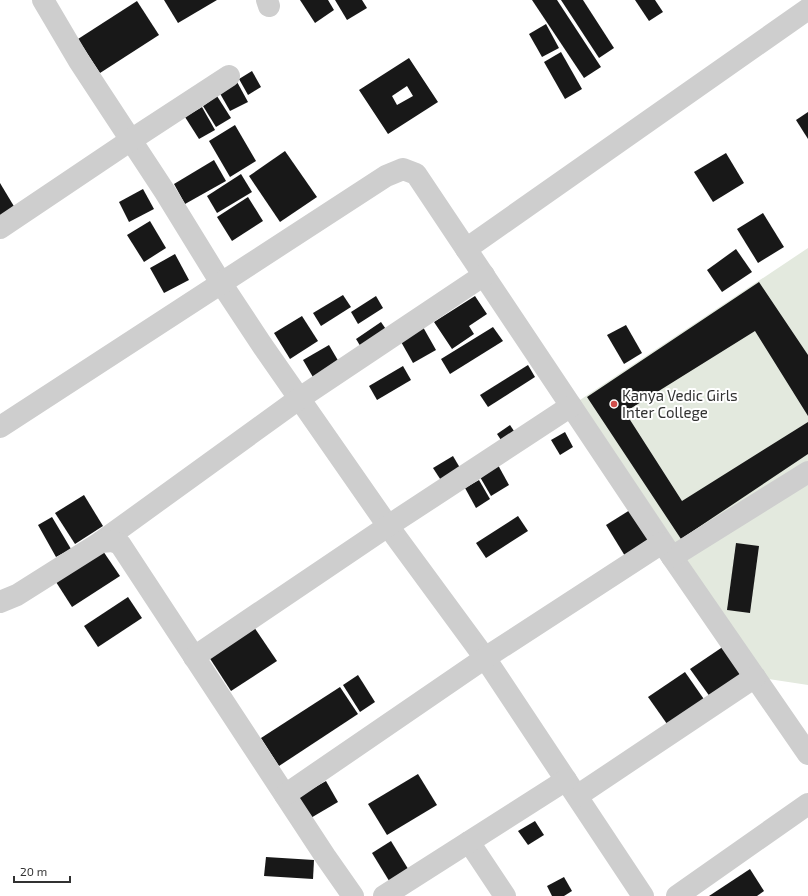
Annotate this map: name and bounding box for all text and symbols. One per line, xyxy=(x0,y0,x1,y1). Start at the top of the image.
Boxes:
place label: Kanya Vedic Girls Inter College xyxy=(622,386,738,421)
marker: Kanya Vedic Girls Inter College xyxy=(609,399,619,409)
scale bar xyxy=(14,858,70,884)
text: 20 m xyxy=(20,864,47,878)

